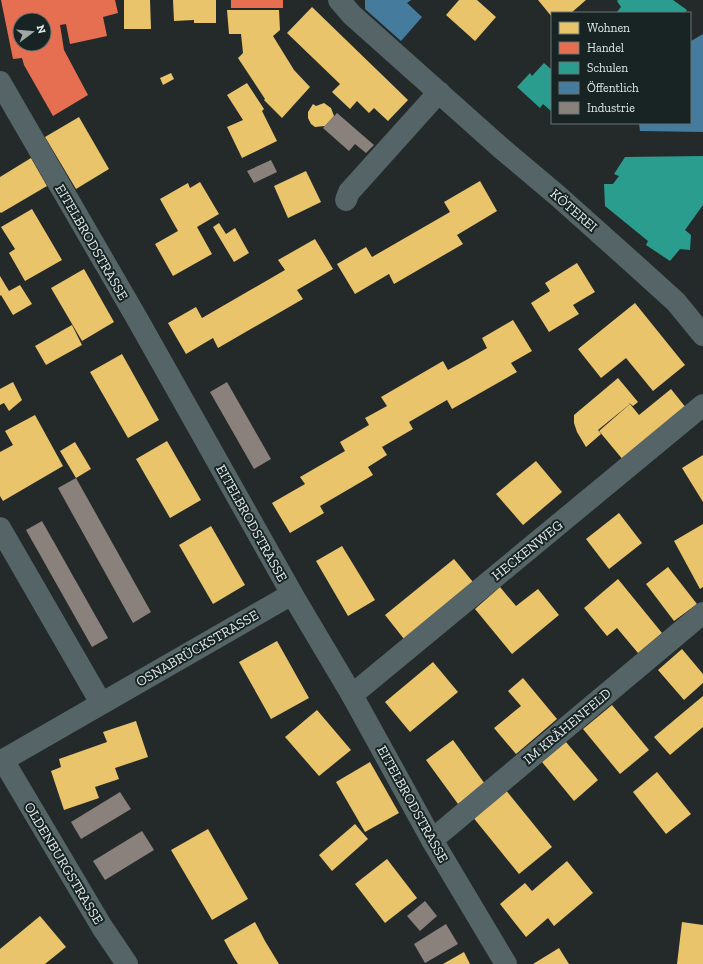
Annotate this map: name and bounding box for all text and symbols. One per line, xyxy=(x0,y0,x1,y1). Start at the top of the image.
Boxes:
north arrow xyxy=(12,12,52,52)
legend xyxy=(551,12,691,124)
text: Wohnen xyxy=(587,21,630,35)
text: N xyxy=(34,24,49,36)
text: Handel xyxy=(587,41,624,55)
text: Schulen xyxy=(587,61,628,75)
text: Öffentlich xyxy=(587,81,639,95)
text: Industrie xyxy=(587,101,635,115)
street label: EITELBRODSTRASSE xyxy=(51,181,132,303)
street label: KÖTEREI xyxy=(547,185,601,235)
street label: EITELBRODSTRASSE xyxy=(212,462,291,585)
street label: HECKENWEG xyxy=(488,516,566,584)
street label: OSNABRÜCKSTRASSE xyxy=(133,606,262,690)
street label: IM KRÄHENFELD xyxy=(520,685,615,768)
street label: EITELBRODSTRASSE xyxy=(373,743,452,866)
street label: OLDENBURGSTRASSE xyxy=(20,799,107,927)

